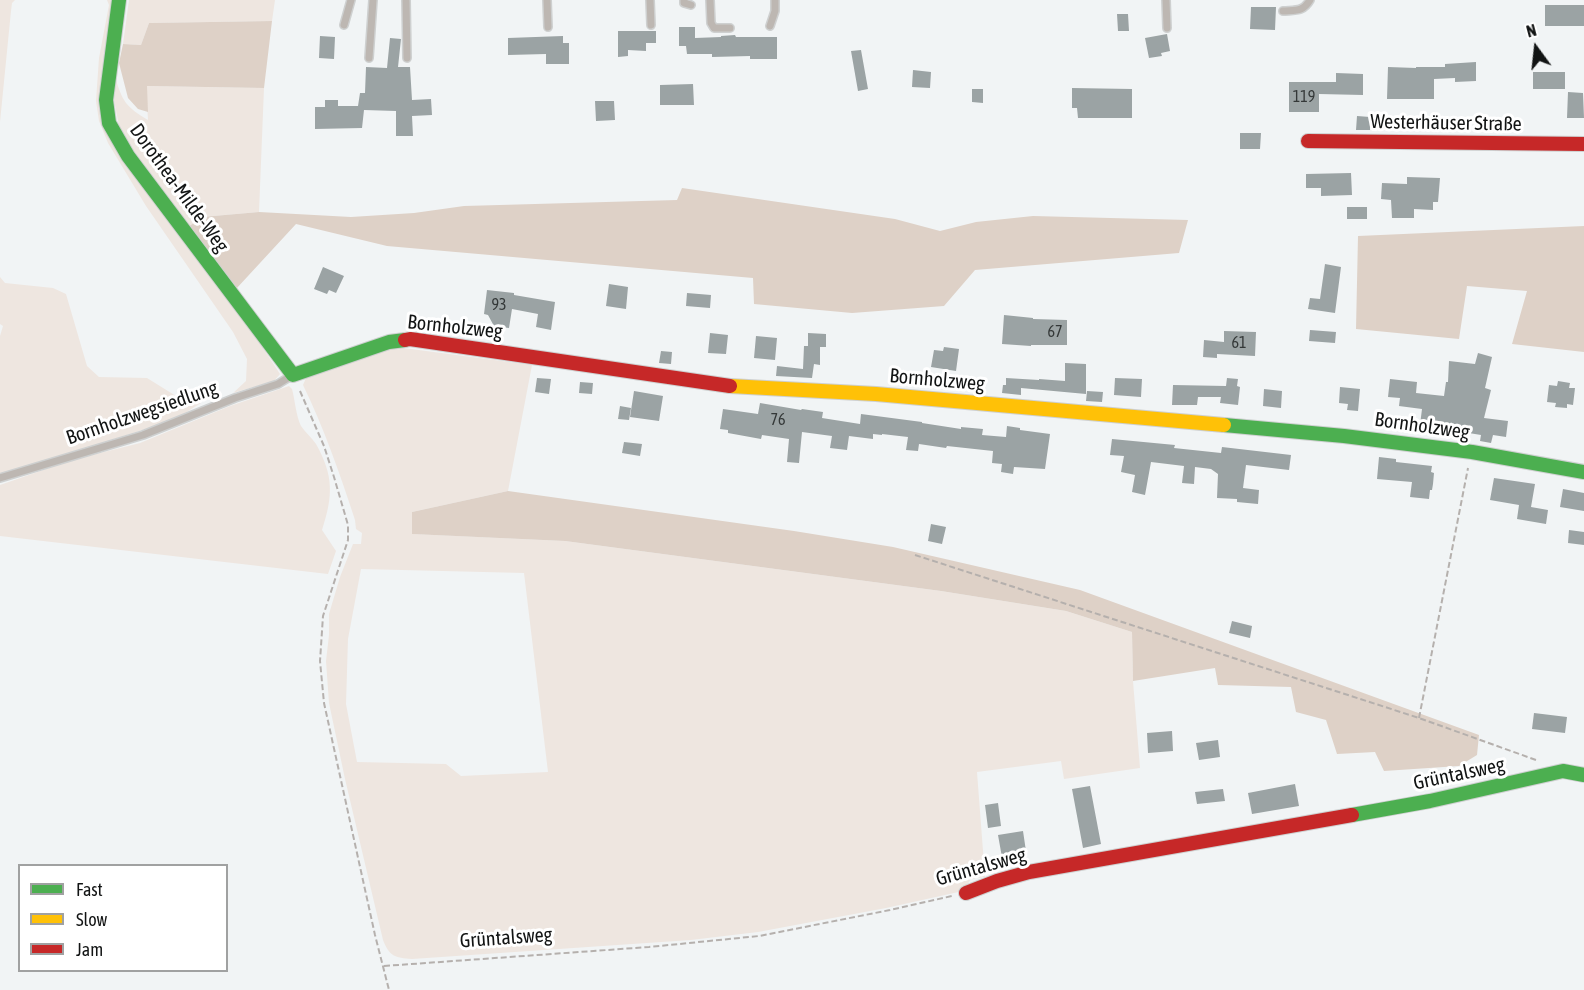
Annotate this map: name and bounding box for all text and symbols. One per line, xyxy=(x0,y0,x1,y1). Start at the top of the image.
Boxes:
north arrow xyxy=(1506,18,1566,78)
text: N xyxy=(1524,21,1538,41)
house number: 119 xyxy=(1293,87,1315,107)
street label: Westerhäuser Straße xyxy=(1370,110,1522,136)
street label: Dorothea-Milde-Weg xyxy=(124,119,234,257)
house number: 93 xyxy=(491,295,507,315)
street label: Bornholzweg xyxy=(406,310,504,344)
house number: 67 xyxy=(1047,322,1063,342)
house number: 61 xyxy=(1231,333,1247,353)
street label: Bornholzweg xyxy=(888,364,986,396)
street label: Bornholzwegsiedlung xyxy=(63,376,221,450)
street label: Bornholzweg xyxy=(1373,407,1471,445)
house number: 76 xyxy=(770,410,786,430)
street label: Grüntalsweg xyxy=(1411,753,1507,795)
street label: Grüntalsweg xyxy=(933,843,1029,891)
legend xyxy=(18,864,228,972)
text: Fast xyxy=(76,879,103,900)
text: Slow xyxy=(76,909,107,930)
street label: Grüntalsweg xyxy=(459,923,553,953)
text: Jam xyxy=(76,939,103,960)

